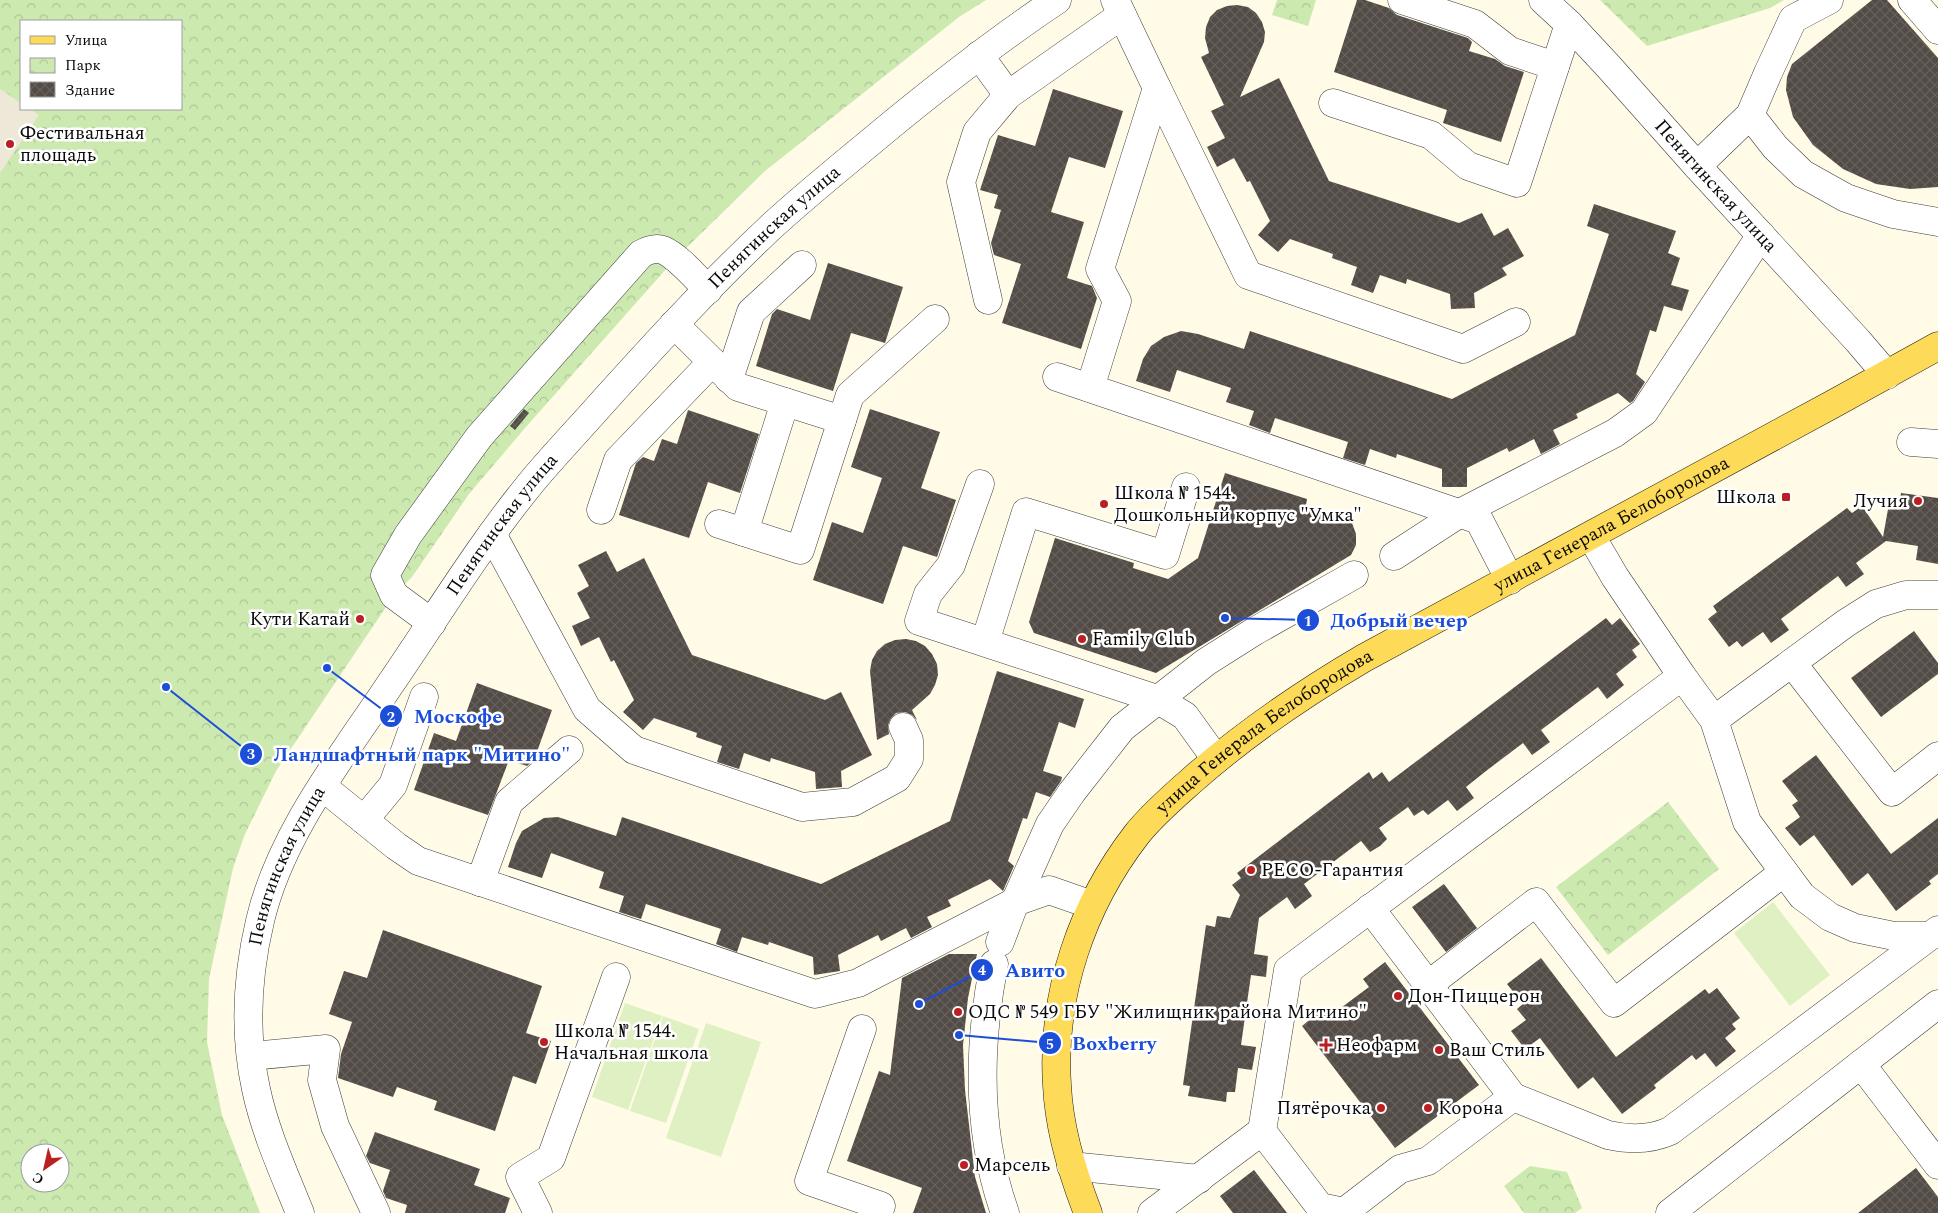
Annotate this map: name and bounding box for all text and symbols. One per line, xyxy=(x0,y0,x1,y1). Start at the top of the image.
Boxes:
legend xyxy=(20,20,182,110)
text: Улица xyxy=(65,29,108,52)
text: Парк xyxy=(65,54,101,77)
text: Здание xyxy=(65,79,115,102)
street label: Пенягинская улица xyxy=(1647,113,1785,260)
place label: Фестивальная площадь xyxy=(20,119,145,170)
marker: Фестивальная площадь xyxy=(4,138,16,150)
street label: Пенягинская улица xyxy=(701,158,847,296)
street label: Пенягинская улица xyxy=(439,446,565,602)
street label: улица Генерала Белобородова xyxy=(1487,448,1735,600)
place label: Школа № 1544. Дошкольный корпус "Умка" xyxy=(1114,479,1362,530)
place label: Школа xyxy=(1716,483,1777,512)
place label: Лучия xyxy=(1853,487,1908,516)
marker: Школа xyxy=(1780,491,1792,503)
marker: Лучия xyxy=(1912,495,1924,507)
marker: Школа № 1544. Дошкольный корпус "Умка" xyxy=(1098,498,1110,510)
callout: Добрый вечер xyxy=(1295,603,1478,638)
place label: Кути Катай xyxy=(250,605,350,634)
text: Добрый вечер xyxy=(1330,606,1468,636)
text: 1 xyxy=(1304,610,1312,633)
marker: Кути Катай xyxy=(354,613,366,625)
place label: Family Club xyxy=(1092,625,1195,654)
marker: Family Club xyxy=(1076,633,1088,645)
street label: улица Генерала Белобородова xyxy=(1148,641,1379,821)
callout: Москофе xyxy=(379,699,512,734)
text: Москофе xyxy=(414,702,502,732)
text: 2 xyxy=(387,706,395,729)
callout: Ландшафтный парк "Митино" xyxy=(239,737,580,772)
text: Ландшафтный парк "Митино" xyxy=(274,740,570,770)
text: 3 xyxy=(247,743,255,766)
street label: Пенягинская улица xyxy=(241,780,333,948)
place label: РЕСО-Гарантия xyxy=(1261,856,1404,885)
marker: РЕСО-Гарантия xyxy=(1245,864,1257,876)
callout: Авито xyxy=(970,952,1075,987)
text: Авито xyxy=(1005,956,1065,986)
text: 4 xyxy=(978,959,987,982)
place label: Дон-Пиццерон xyxy=(1408,982,1541,1011)
marker: Дон-Пиццерон xyxy=(1392,990,1404,1002)
place label: ОДС № 549 ГБУ "Жилищник района Митино" xyxy=(968,998,1367,1027)
marker: ОДС № 549 ГБУ "Жилищник района Митино" xyxy=(952,1006,964,1018)
place label: Школа № 1544. Начальная школа xyxy=(554,1017,709,1068)
callout: Boxberry xyxy=(1037,1026,1166,1061)
text: Boxberry xyxy=(1072,1029,1158,1059)
place label: Неофарм xyxy=(1336,1031,1417,1060)
text: 5 xyxy=(1046,1033,1054,1056)
marker: Школа № 1544. Начальная школа xyxy=(538,1036,550,1048)
place label: Ваш Стиль xyxy=(1449,1036,1545,1065)
marker: Неофарм xyxy=(1320,1039,1332,1051)
marker: Ваш Стиль xyxy=(1433,1044,1445,1056)
place label: Пятёрочка xyxy=(1276,1094,1372,1123)
place label: Корона xyxy=(1438,1094,1504,1123)
marker: Пятёрочка xyxy=(1375,1102,1387,1114)
marker: Корона xyxy=(1422,1102,1434,1114)
north arrow xyxy=(20,1143,70,1193)
place label: Марсель xyxy=(974,1151,1050,1180)
marker: Марсель xyxy=(958,1159,970,1171)
text: С xyxy=(28,1167,48,1190)

